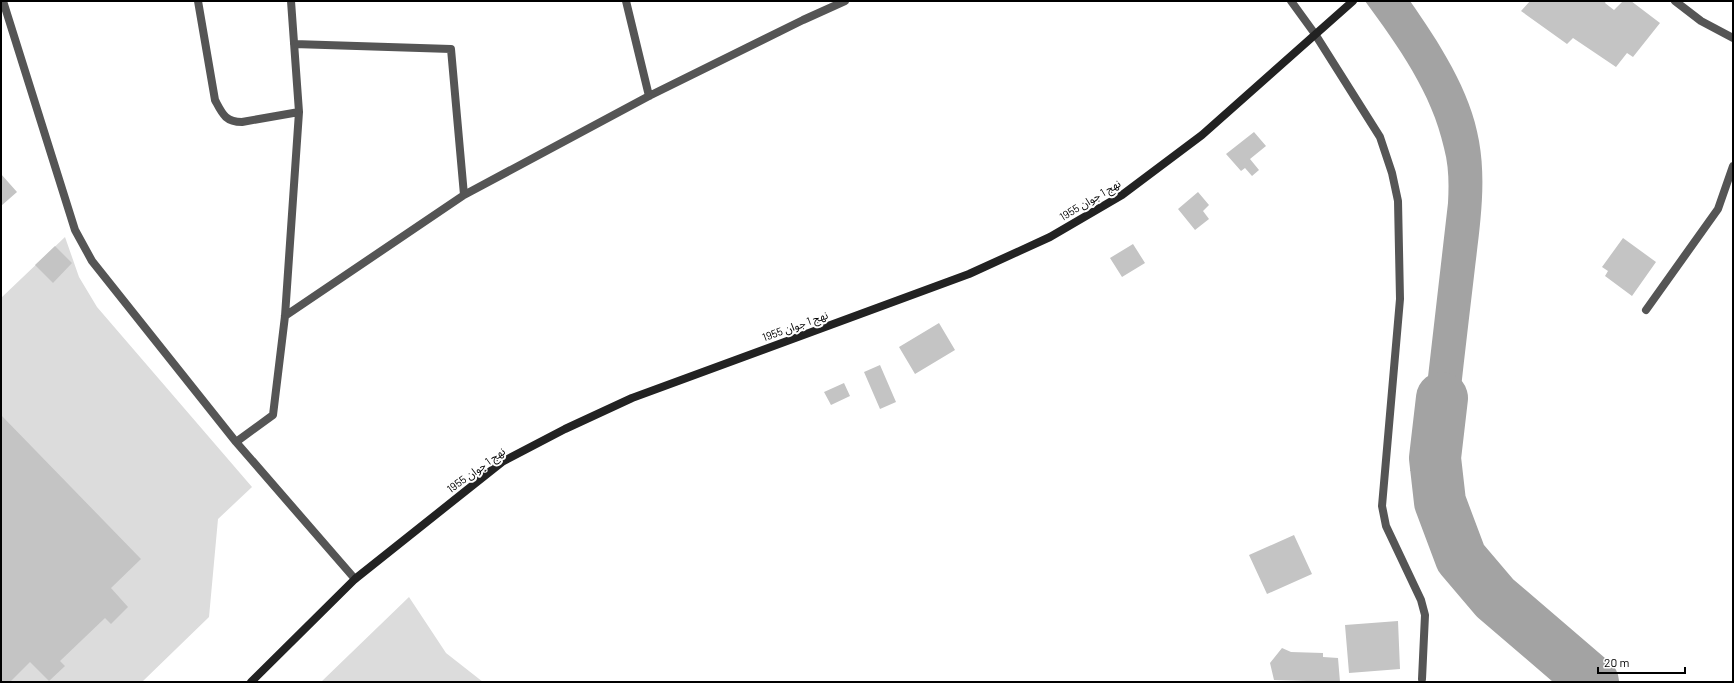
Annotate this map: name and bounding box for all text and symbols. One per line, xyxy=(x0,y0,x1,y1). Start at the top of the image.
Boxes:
street label: نهج 1 جوان 1955 xyxy=(1057,176,1124,225)
street label: نهج 1 جوان 1955 xyxy=(760,308,830,345)
street label: نهج 1 جوان 1955 xyxy=(444,444,509,497)
scale bar xyxy=(1598,649,1685,675)
text: 20 m xyxy=(1604,655,1630,669)

